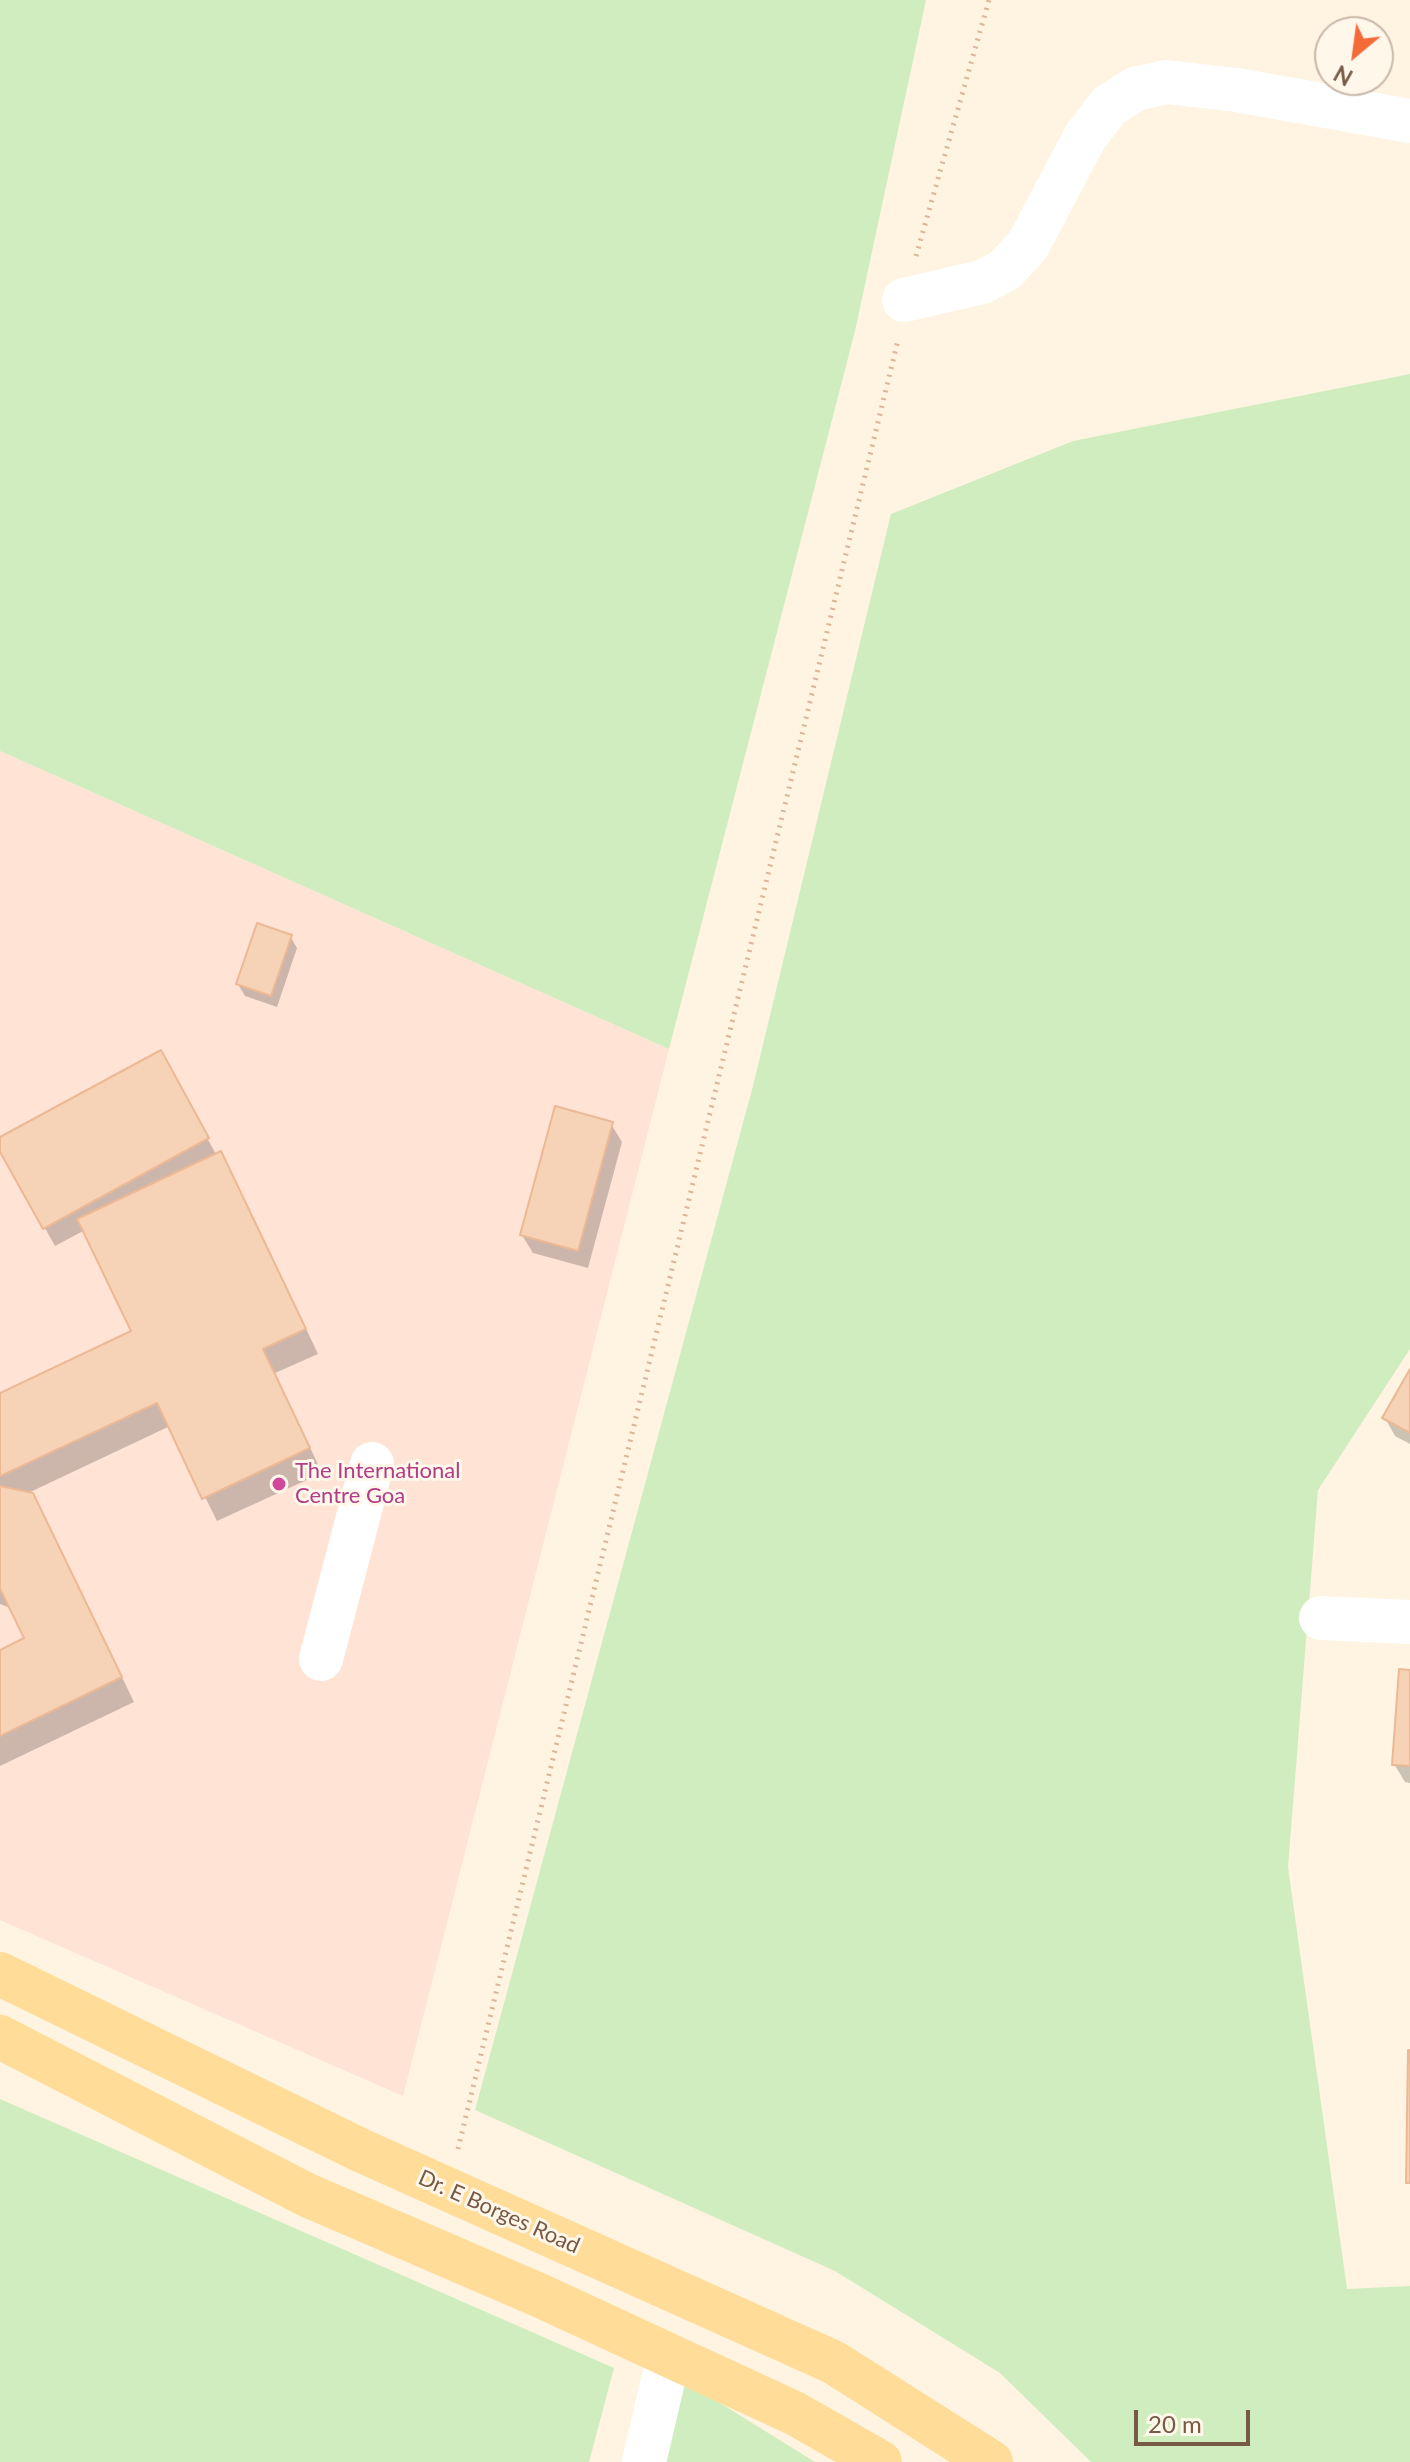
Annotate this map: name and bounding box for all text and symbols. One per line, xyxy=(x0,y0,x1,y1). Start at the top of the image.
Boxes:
north arrow xyxy=(1314,16,1394,96)
text: N xyxy=(1329,60,1357,92)
place label: The International Centre Goa xyxy=(295,1458,460,1510)
marker: The International Centre Goa xyxy=(270,1475,288,1493)
street label: Dr. E Borges Road xyxy=(414,2165,584,2259)
scale bar xyxy=(1138,2394,1254,2444)
text: 20 m xyxy=(1148,2409,1202,2438)

